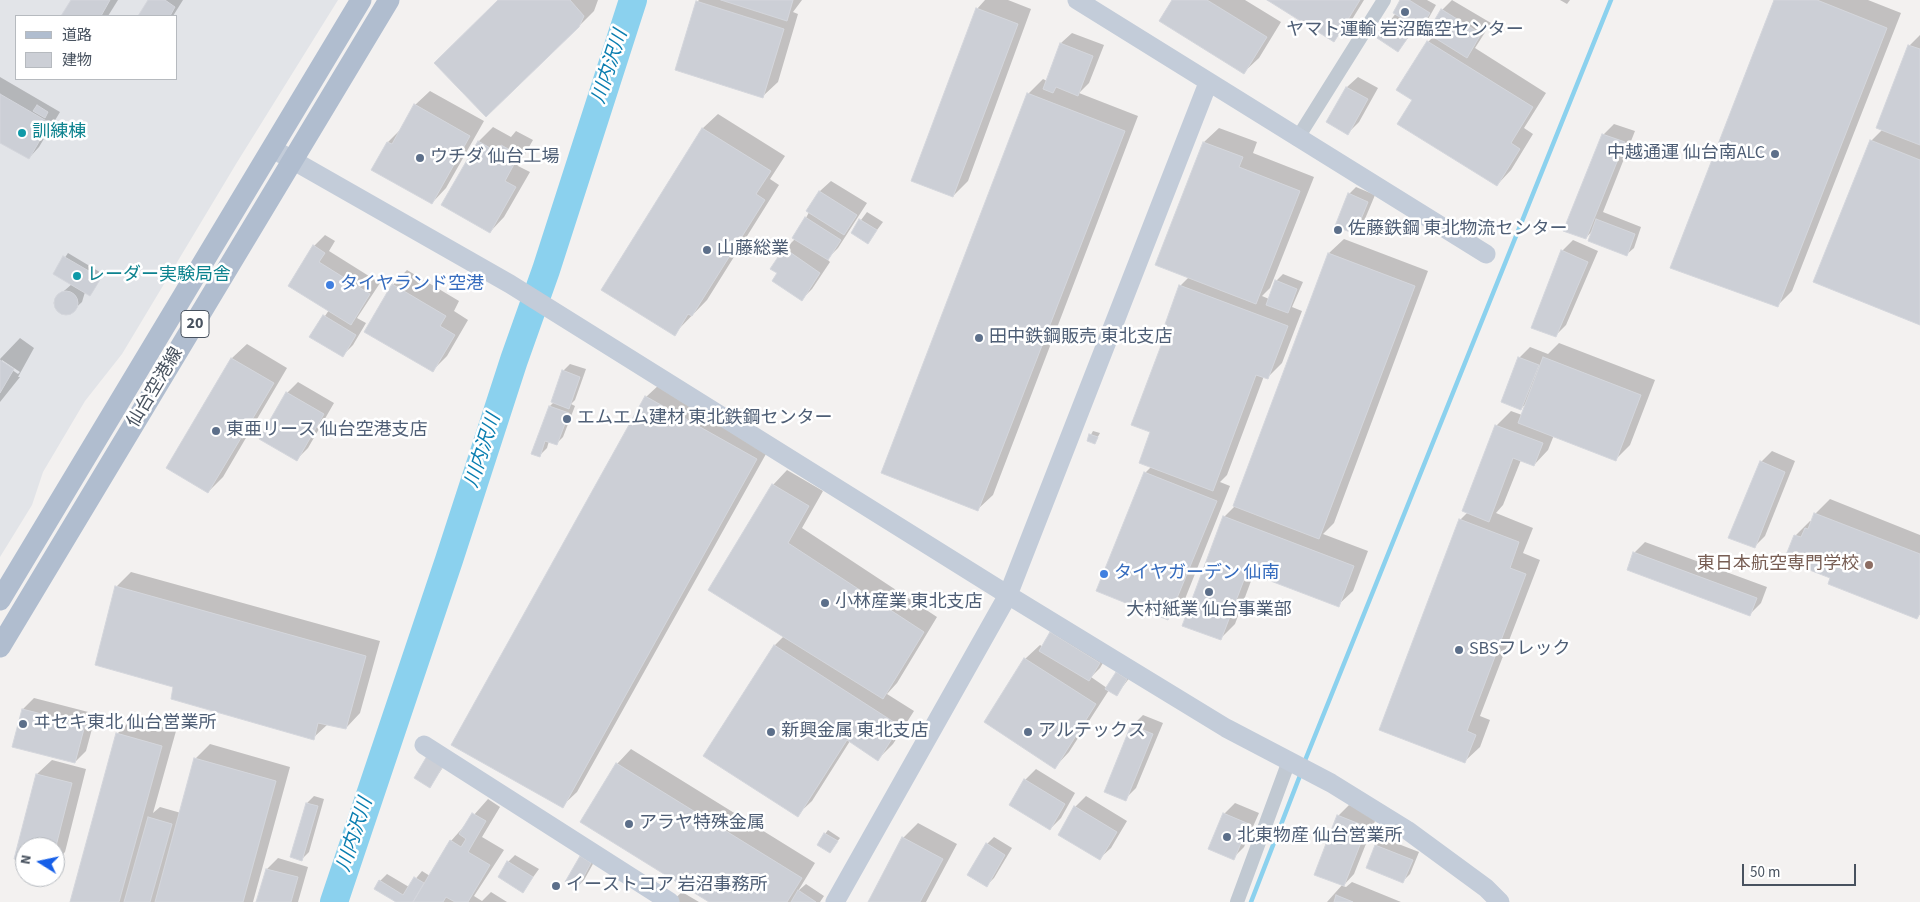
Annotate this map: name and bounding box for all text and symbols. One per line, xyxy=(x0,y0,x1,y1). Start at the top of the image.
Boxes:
marker: ヤマト運輸 岩沼臨空センター xyxy=(1399,6,1411,18)
legend xyxy=(15,15,178,80)
place label: ヤマト運輸 岩沼臨空センター xyxy=(1286,20,1524,42)
text: 道路 xyxy=(62,25,92,46)
water label: 川内沢川 xyxy=(588,27,634,107)
text: 建物 xyxy=(62,50,92,71)
place label: 訓練棟 xyxy=(32,122,86,144)
marker: 訓練棟 xyxy=(16,127,28,139)
place label: 中越通運 仙台南ALC xyxy=(1607,143,1765,165)
place label: ウチダ 仙台工場 xyxy=(430,147,560,169)
marker: 中越通運 仙台南ALC xyxy=(1769,148,1781,160)
marker: ウチダ 仙台工場 xyxy=(414,152,426,164)
place label: 佐藤鉄鋼 東北物流センター xyxy=(1348,219,1568,241)
marker: 佐藤鉄鋼 東北物流センター xyxy=(1332,224,1344,236)
place label: 山藤総業 xyxy=(717,239,789,261)
marker: 山藤総業 xyxy=(701,244,713,256)
place label: レーダー実験局舎 xyxy=(87,265,231,287)
marker: レーダー実験局舎 xyxy=(71,270,83,282)
place label: タイヤランド空港 xyxy=(340,274,484,296)
marker: タイヤランド空港 xyxy=(324,279,336,291)
road number: 20 xyxy=(181,310,209,338)
place label: 田中鉄鋼販売 東北支店 xyxy=(989,327,1173,349)
marker: 田中鉄鋼販売 東北支店 xyxy=(973,332,985,344)
street label: 仙台空港線 xyxy=(124,344,188,432)
place label: エムエム建材 東北鉄鋼センター xyxy=(577,408,833,430)
water label: 川内沢川 xyxy=(461,411,507,491)
marker: エムエム建材 東北鉄鋼センター xyxy=(561,413,573,425)
place label: 東亜リース 仙台空港支店 xyxy=(226,420,428,442)
marker: 東亜リース 仙台空港支店 xyxy=(210,425,222,437)
place label: 東日本航空専門学校 xyxy=(1697,554,1859,576)
marker: 東日本航空専門学校 xyxy=(1863,559,1875,571)
place label: タイヤガーデン 仙南 xyxy=(1114,563,1280,585)
marker: タイヤガーデン 仙南 xyxy=(1098,568,1110,580)
marker: 大村紙業 仙台事業部 xyxy=(1203,586,1215,598)
place label: 小林産業 東北支店 xyxy=(835,592,983,614)
marker: 小林産業 東北支店 xyxy=(819,597,831,609)
place label: 大村紙業 仙台事業部 xyxy=(1126,600,1292,622)
place label: SBSフレック xyxy=(1469,639,1571,661)
marker: SBSフレック xyxy=(1453,644,1465,656)
place label: ヰセキ東北 仙台営業所 xyxy=(33,713,217,735)
marker: ヰセキ東北 仙台営業所 xyxy=(17,718,29,730)
place label: 新興金属 東北支店 xyxy=(781,721,929,743)
place label: アルテックス xyxy=(1038,721,1146,743)
marker: 新興金属 東北支店 xyxy=(765,726,777,738)
marker: アルテックス xyxy=(1022,726,1034,738)
water label: 川内沢川 xyxy=(333,795,379,875)
place label: アラヤ特殊金属 xyxy=(639,813,765,835)
marker: アラヤ特殊金属 xyxy=(623,818,635,830)
place label: 北東物産 仙台営業所 xyxy=(1237,826,1403,848)
marker: 北東物産 仙台営業所 xyxy=(1221,831,1233,843)
north arrow xyxy=(15,837,65,887)
text: N xyxy=(16,853,37,866)
scale bar xyxy=(1745,854,1859,886)
text: 50 m xyxy=(1750,862,1780,883)
place label: イーストコア 岩沼事務所 xyxy=(566,875,768,897)
marker: イーストコア 岩沼事務所 xyxy=(550,880,562,892)

